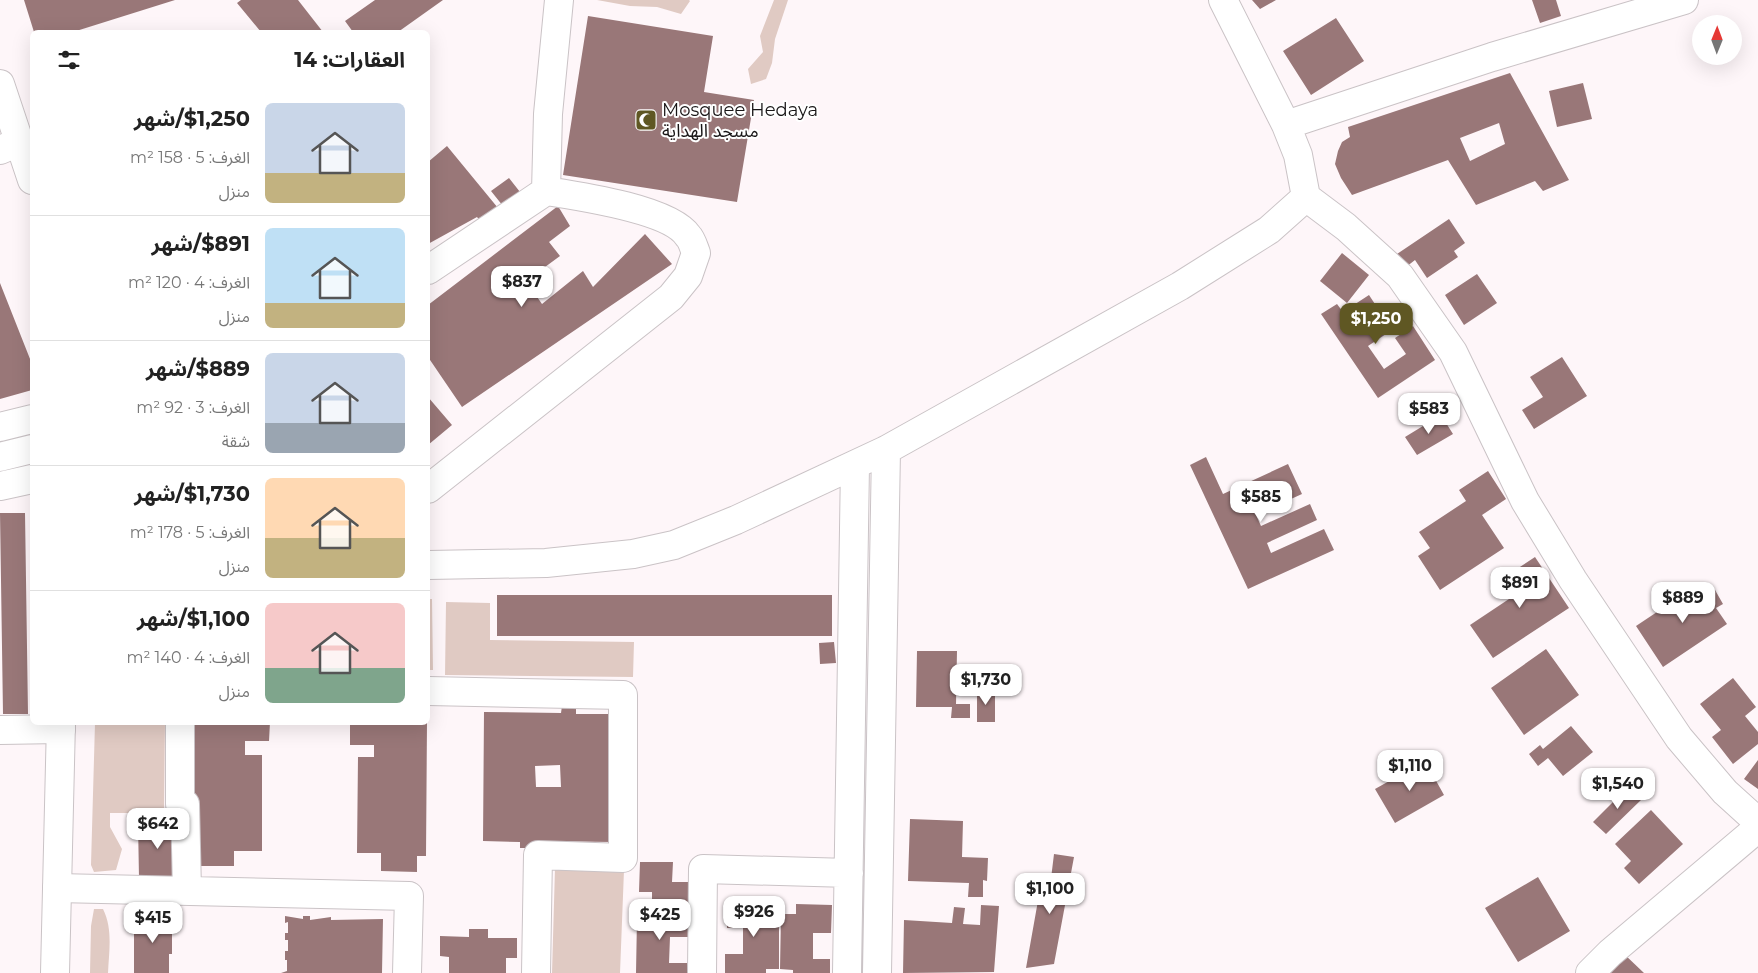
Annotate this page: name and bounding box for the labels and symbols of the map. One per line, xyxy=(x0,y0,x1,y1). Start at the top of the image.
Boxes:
north arrow xyxy=(1692,15,1742,65)
place label: Mosquee Hedaya مسجد الهداية xyxy=(662,99,818,142)
mosque icon: Mosquee Hedaya مسجد الهداية xyxy=(634,108,658,132)
pin: $837 xyxy=(492,266,552,308)
pin: $1,250 xyxy=(1335,302,1417,345)
pin: $583 xyxy=(1399,392,1459,435)
pin: $585 xyxy=(1231,480,1291,523)
pin: $891 xyxy=(1490,566,1550,609)
pin: $889 xyxy=(1653,582,1713,624)
pin: $1,730 xyxy=(945,664,1027,706)
pin: $1,110 xyxy=(1369,750,1451,792)
pin: $1,540 xyxy=(1577,768,1659,810)
pin: $642 xyxy=(128,808,188,850)
pin: $1,100 xyxy=(1009,872,1091,915)
pin: $926 xyxy=(724,896,784,938)
pin: $425 xyxy=(630,898,690,941)
pin: $415 xyxy=(123,902,183,944)

